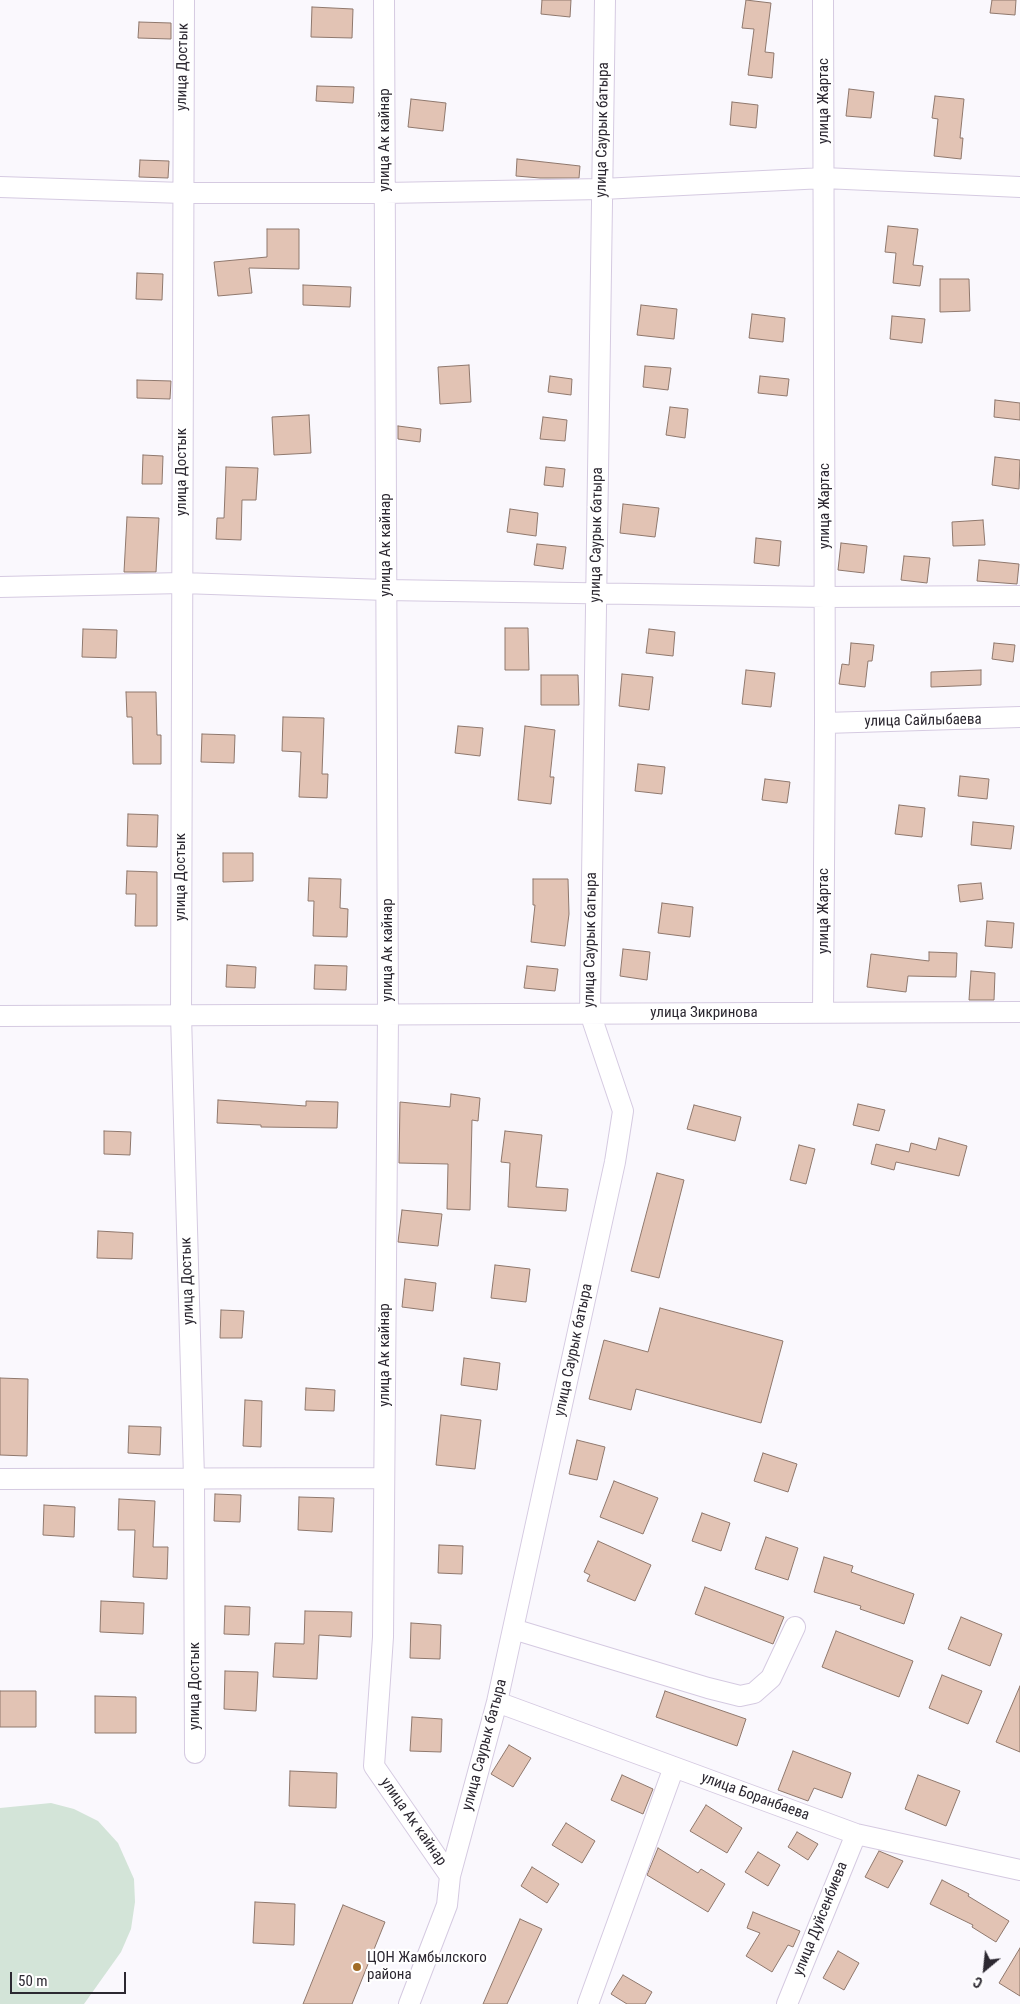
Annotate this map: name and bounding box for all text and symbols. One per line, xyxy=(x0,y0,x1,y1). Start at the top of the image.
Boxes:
street label: улица Достык xyxy=(173,23,193,111)
street label: улица Жартас xyxy=(815,58,833,144)
street label: улица Саурык батыра xyxy=(593,62,613,198)
street label: улица Ак кайнар xyxy=(376,88,394,192)
street label: улица Достык xyxy=(173,428,191,516)
street label: улица Жартас xyxy=(816,463,834,549)
street label: улица Саурык батыра xyxy=(587,467,607,603)
street label: улица Ак кайнар xyxy=(377,493,395,597)
street label: улица Сайлыбаева xyxy=(864,711,982,731)
street label: улица Достык xyxy=(172,833,190,921)
street label: улица Жартас xyxy=(815,868,833,954)
street label: улица Саурык батыра xyxy=(581,872,601,1008)
street label: улица Ак кайнар xyxy=(379,898,397,1002)
street label: улица Зикринова xyxy=(650,1004,758,1022)
street label: улица Достык xyxy=(177,1237,199,1325)
street label: улица Саурык батыра xyxy=(551,1282,597,1418)
street label: улица Ак кайнар xyxy=(376,1303,394,1407)
street label: улица Достык xyxy=(186,1642,204,1730)
street label: улица Саурык батыра xyxy=(459,1677,511,1813)
street label: улица Боранбаева xyxy=(698,1769,812,1825)
street label: улица Ак кайнар xyxy=(376,1775,450,1869)
street label: улица Дуйсенбиева xyxy=(790,1859,852,1979)
north arrow xyxy=(960,1944,1010,1994)
place label: ЦОН Жамбылского района xyxy=(367,1949,487,1984)
marker: ЦОН Жамбылского района xyxy=(351,1961,363,1973)
scale bar xyxy=(12,1962,129,1994)
text: 50 m xyxy=(18,1972,48,1990)
text: С xyxy=(971,1973,985,1991)

